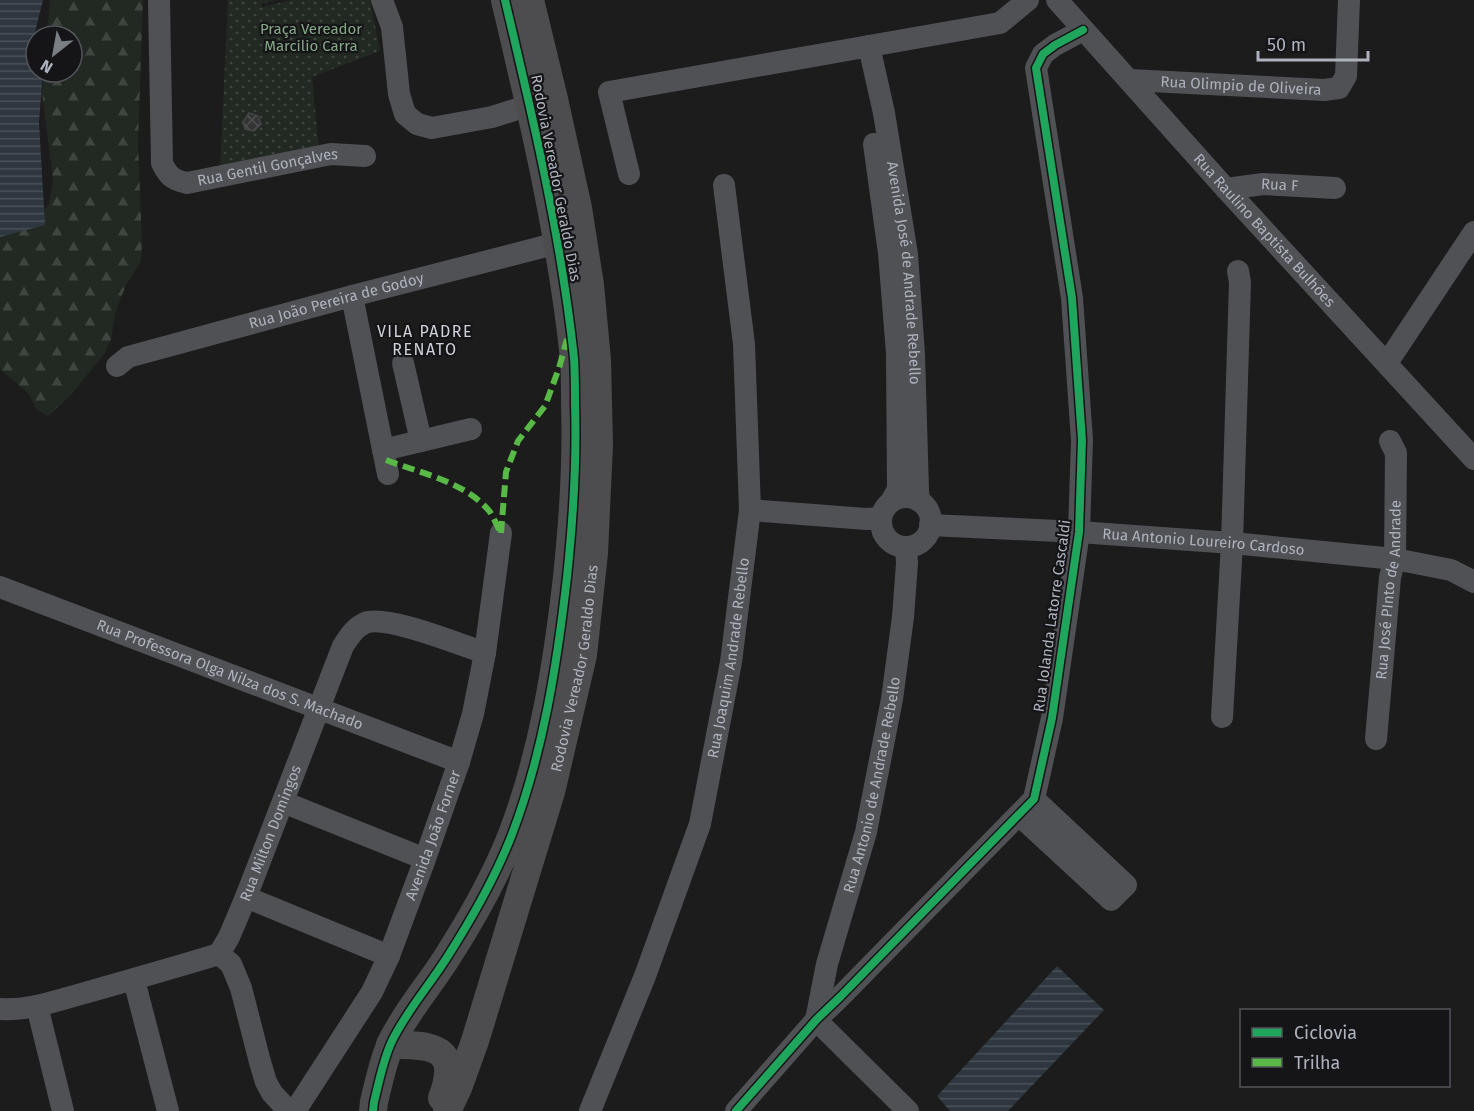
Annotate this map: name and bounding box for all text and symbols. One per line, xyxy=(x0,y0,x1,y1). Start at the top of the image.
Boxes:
park label: Praça Vereador Marcilio Carra xyxy=(260,20,362,55)
north arrow xyxy=(24,24,84,84)
scale bar xyxy=(1258,24,1368,62)
text: 50 m xyxy=(1267,34,1306,56)
text: N xyxy=(37,56,56,77)
street label: Rodovia Vereador Geraldo Dias xyxy=(527,73,585,283)
street label: Rua Olimpio de Oliveira xyxy=(1160,73,1322,99)
street label: Rua Gentil Gonçalves xyxy=(196,145,339,190)
street label: Rua Raulino Baptista Bulhões xyxy=(1190,150,1339,311)
street label: Avenida José de Andrade Rebello xyxy=(883,160,924,385)
street label: Rua F xyxy=(1260,175,1299,195)
street label: Rua João Pereira de Godoy xyxy=(247,269,426,333)
district label: VILA PADRE RENATO xyxy=(377,322,473,359)
street label: Rua José PInto de Andrade xyxy=(1372,500,1405,680)
street label: Rua Iolanda Latorre Cascaldi xyxy=(1030,519,1074,713)
street label: Rua Antonio Loureiro Cardoso xyxy=(1102,525,1305,559)
street label: Rua Joaquim Andrade Rebello xyxy=(704,557,753,760)
street label: Rodovia Vereador Geraldo Dias xyxy=(547,564,602,774)
street label: Rua Professora Olga Nilza dos S. Machado xyxy=(94,616,366,734)
street label: Rua Antonio de Andrade Rebello xyxy=(839,676,904,895)
street label: Rua Milton Domingos xyxy=(236,763,305,904)
street label: Avenida João Forner xyxy=(401,768,464,903)
legend xyxy=(1240,1009,1450,1087)
text: Ciclovia xyxy=(1294,1022,1357,1044)
text: Trilha xyxy=(1294,1052,1340,1074)

